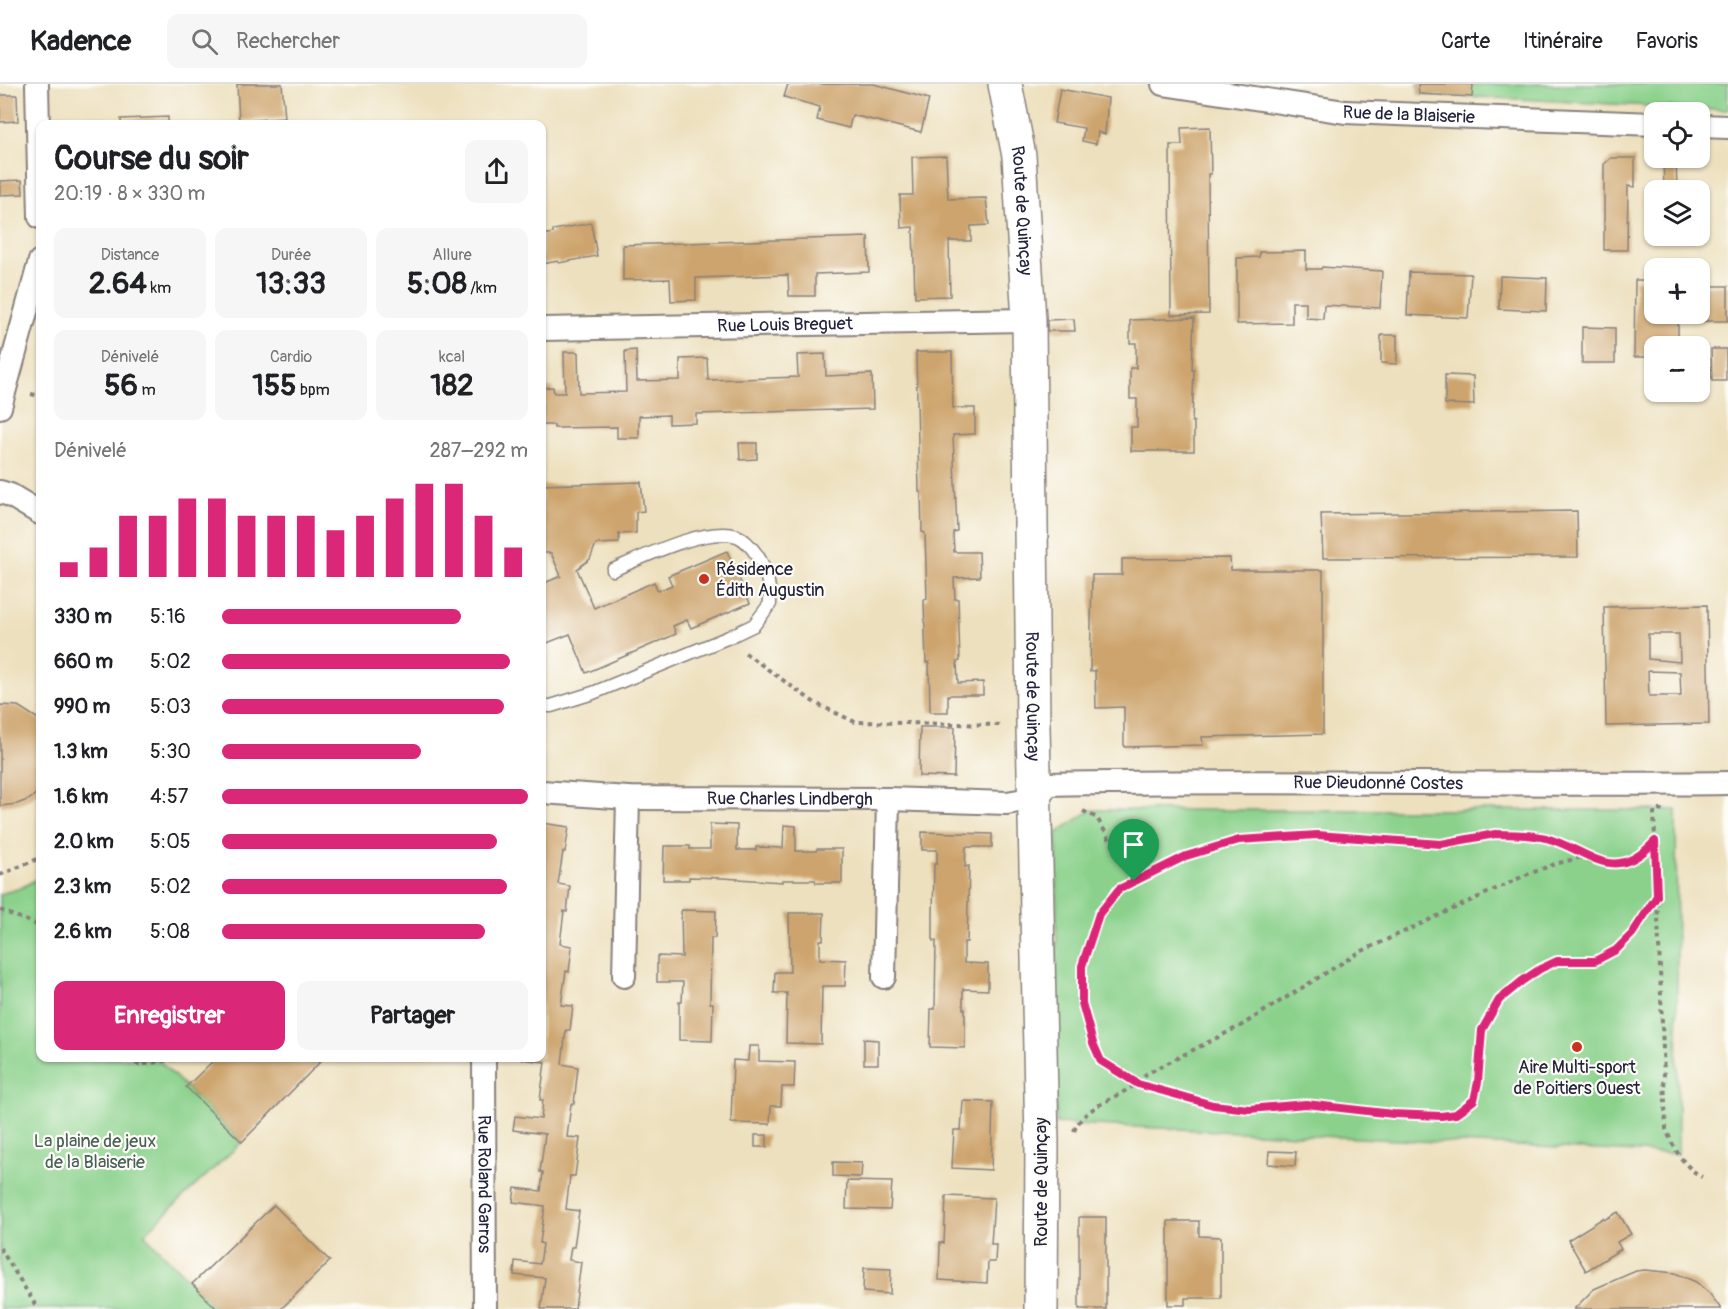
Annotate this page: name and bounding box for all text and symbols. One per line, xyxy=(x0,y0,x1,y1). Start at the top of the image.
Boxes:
search box xyxy=(167,14,587,68)
text: Kadence xyxy=(30,24,131,59)
icon: search xyxy=(188,25,221,58)
text: Rechercher xyxy=(236,27,340,55)
text: Carte xyxy=(1441,28,1490,55)
text: Itinéraire xyxy=(1523,28,1603,55)
text: Favoris xyxy=(1636,28,1698,55)
street label: Rue de la Blaiserie xyxy=(1342,100,1475,129)
map controls xyxy=(1644,102,1710,402)
button: locate xyxy=(1644,102,1710,168)
text: Course du soir xyxy=(54,138,249,179)
button: share xyxy=(465,140,528,203)
street label: Route de Quinçay xyxy=(1006,144,1038,276)
button: layers xyxy=(1644,180,1710,246)
text: 20:19 · 8 × 330 m xyxy=(54,181,205,206)
text: Distance xyxy=(101,245,159,265)
text: Durée xyxy=(271,245,311,265)
text: Allure xyxy=(432,245,472,265)
button: + xyxy=(1644,258,1710,324)
text: 2.64 xyxy=(89,265,147,302)
text: 13:33 xyxy=(256,265,326,302)
text: 5:08 xyxy=(407,265,467,302)
text: km xyxy=(147,278,171,298)
text: /km xyxy=(467,278,497,298)
street label: Rue Louis Breguet xyxy=(717,312,854,337)
button: − xyxy=(1644,336,1710,402)
text: Dénivelé xyxy=(101,347,159,367)
text: Cardio xyxy=(270,347,312,367)
text: kcal xyxy=(439,347,465,367)
text: 56 xyxy=(104,367,138,404)
text: 155 xyxy=(252,367,297,404)
text: 182 xyxy=(430,367,474,404)
text: m xyxy=(138,380,156,400)
text: bpm xyxy=(297,380,330,400)
text: Dénivelé xyxy=(54,438,127,463)
text: 287–292 m xyxy=(430,438,528,463)
place label: Résidence Édith Augustin xyxy=(716,558,824,602)
marker: Résidence Édith Augustin xyxy=(697,572,711,586)
text: 330 m xyxy=(54,604,112,629)
text: 5:16 xyxy=(150,604,186,629)
street label: Route de Quinçay xyxy=(1021,631,1045,762)
text: 660 m xyxy=(54,649,113,674)
text: 5:02 xyxy=(150,649,191,674)
text: 990 m xyxy=(54,694,110,719)
text: 5:03 xyxy=(150,694,191,719)
text: 1.3 km xyxy=(54,739,108,764)
text: 5:30 xyxy=(150,739,191,764)
street label: Rue Dieudonné Costes xyxy=(1293,771,1463,795)
text: 1.6 km xyxy=(54,784,108,809)
text: 4:57 xyxy=(150,784,188,809)
street label: Rue Charles Lindbergh xyxy=(707,787,873,810)
pin xyxy=(1108,819,1159,881)
icon: arrive xyxy=(1117,828,1150,861)
text: 2.0 km xyxy=(54,829,114,854)
text: 5:05 xyxy=(150,829,191,854)
text: 2.3 km xyxy=(54,874,111,899)
text: 5:02 xyxy=(150,874,191,899)
text: 2.6 km xyxy=(54,919,112,944)
text: 5:08 xyxy=(150,919,190,944)
button: Enregistrer xyxy=(54,981,285,1050)
button: Partager xyxy=(297,981,528,1050)
marker: Aire Multi-sport de Poitiers Ouest xyxy=(1570,1040,1584,1054)
place label: Aire Multi-sport de Poitiers Ouest xyxy=(1514,1056,1641,1100)
street label: Rue Roland Garros xyxy=(473,1115,496,1253)
street label: Route de Quinçay xyxy=(1030,1117,1053,1247)
park label: La plaine de jeux de la Blaiserie xyxy=(34,1130,156,1174)

